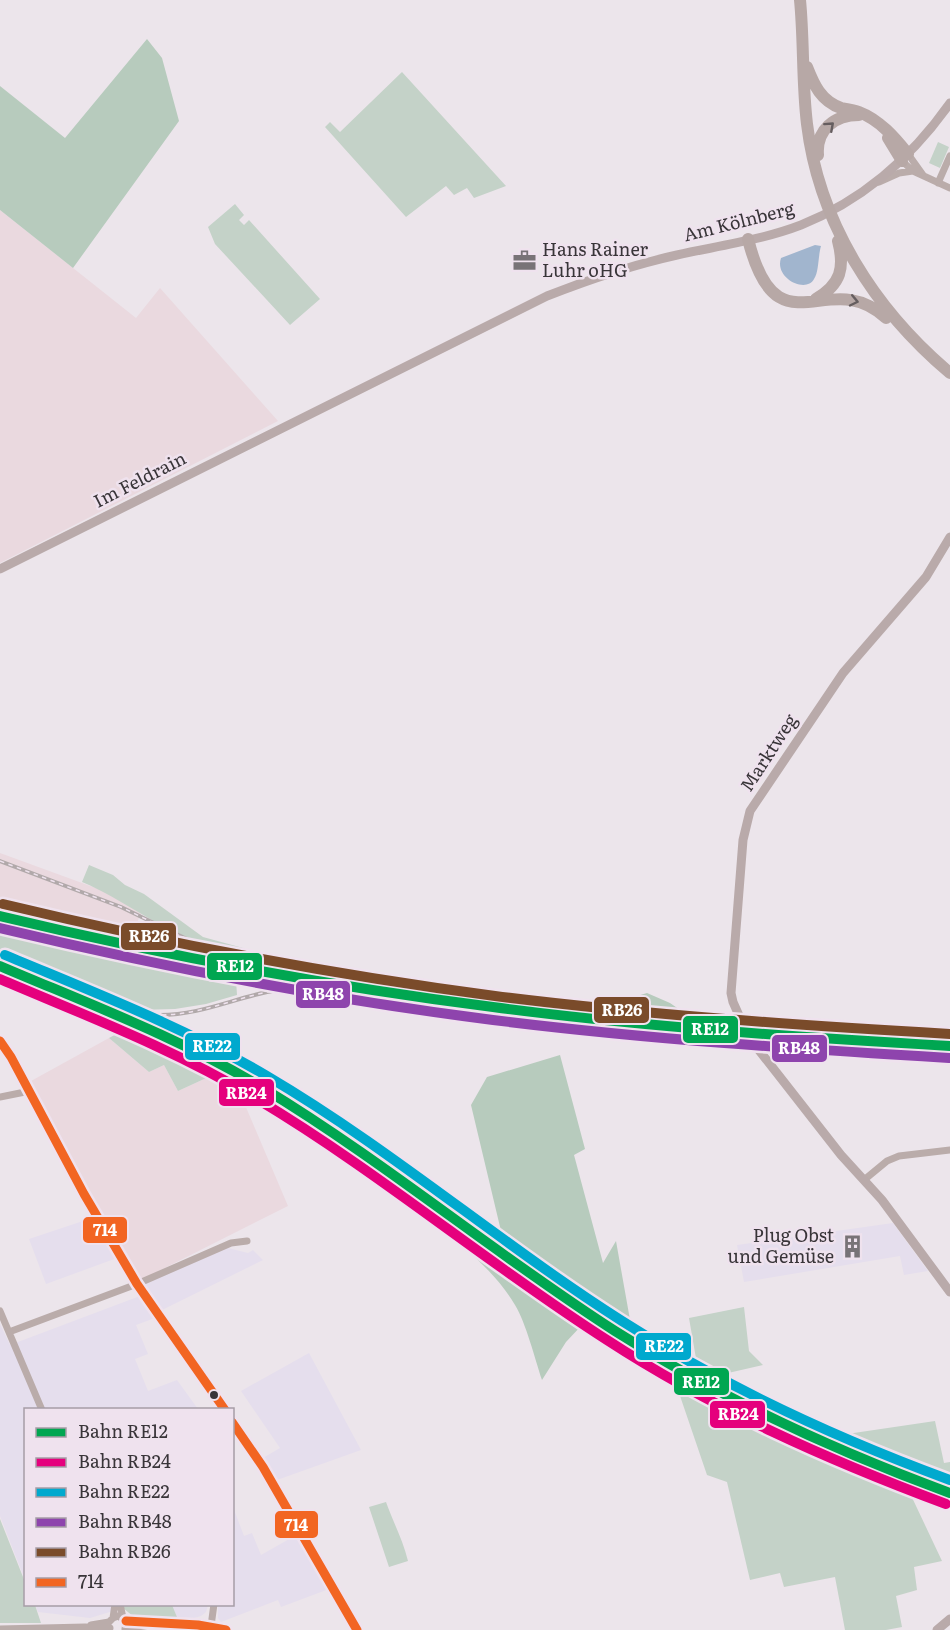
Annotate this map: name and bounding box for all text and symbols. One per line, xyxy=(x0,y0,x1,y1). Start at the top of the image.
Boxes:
one-way arrow xyxy=(823,122,833,133)
street label: Am Kölnberg xyxy=(680,194,798,247)
place label: Hans Rainer Luhr oHG xyxy=(542,235,649,283)
office icon: Hans Rainer Luhr oHG xyxy=(511,247,537,273)
one-way arrow xyxy=(848,294,858,307)
street label: Im Feldrain xyxy=(88,444,190,514)
street label: Marktweg xyxy=(733,707,803,796)
line badge: RB26 xyxy=(120,922,177,951)
text: RB26 xyxy=(129,923,169,947)
line badge: RE12 xyxy=(206,952,263,981)
text: RE12 xyxy=(216,953,254,977)
line badge: RB48 xyxy=(295,980,351,1009)
text: RB48 xyxy=(302,981,345,1005)
line badge: RB26 xyxy=(593,996,650,1024)
text: RB26 xyxy=(602,997,642,1021)
line badge: RE12 xyxy=(682,1015,739,1044)
text: RE12 xyxy=(691,1016,729,1040)
line badge: RE22 xyxy=(184,1032,241,1061)
text: RE22 xyxy=(192,1033,232,1057)
line badge: RB48 xyxy=(771,1034,828,1063)
text: RB48 xyxy=(778,1035,821,1059)
line badge: RB24 xyxy=(218,1078,275,1107)
text: RB24 xyxy=(225,1080,267,1104)
line badge: 714 xyxy=(82,1216,128,1244)
text: 714 xyxy=(93,1217,118,1241)
place label: Plug Obst und Gemüse xyxy=(728,1221,835,1269)
building icon: Plug Obst und Gemüse xyxy=(839,1233,865,1259)
line badge: RE22 xyxy=(635,1332,692,1361)
text: RE22 xyxy=(644,1333,684,1357)
line badge: RE12 xyxy=(673,1367,730,1396)
text: RE12 xyxy=(682,1369,720,1393)
unlabelled marker xyxy=(208,1389,220,1401)
line badge: RB24 xyxy=(709,1400,766,1429)
text: RB24 xyxy=(717,1401,759,1425)
legend xyxy=(24,1408,234,1606)
text: Bahn RE12 xyxy=(78,1417,168,1444)
text: Bahn RB24 xyxy=(78,1447,171,1474)
text: Bahn RE22 xyxy=(78,1477,170,1504)
text: Bahn RB48 xyxy=(78,1507,172,1534)
line badge: 714 xyxy=(274,1510,319,1539)
text: 714 xyxy=(284,1512,309,1536)
text: Bahn RB26 xyxy=(78,1537,171,1564)
text: 714 xyxy=(78,1567,104,1594)

